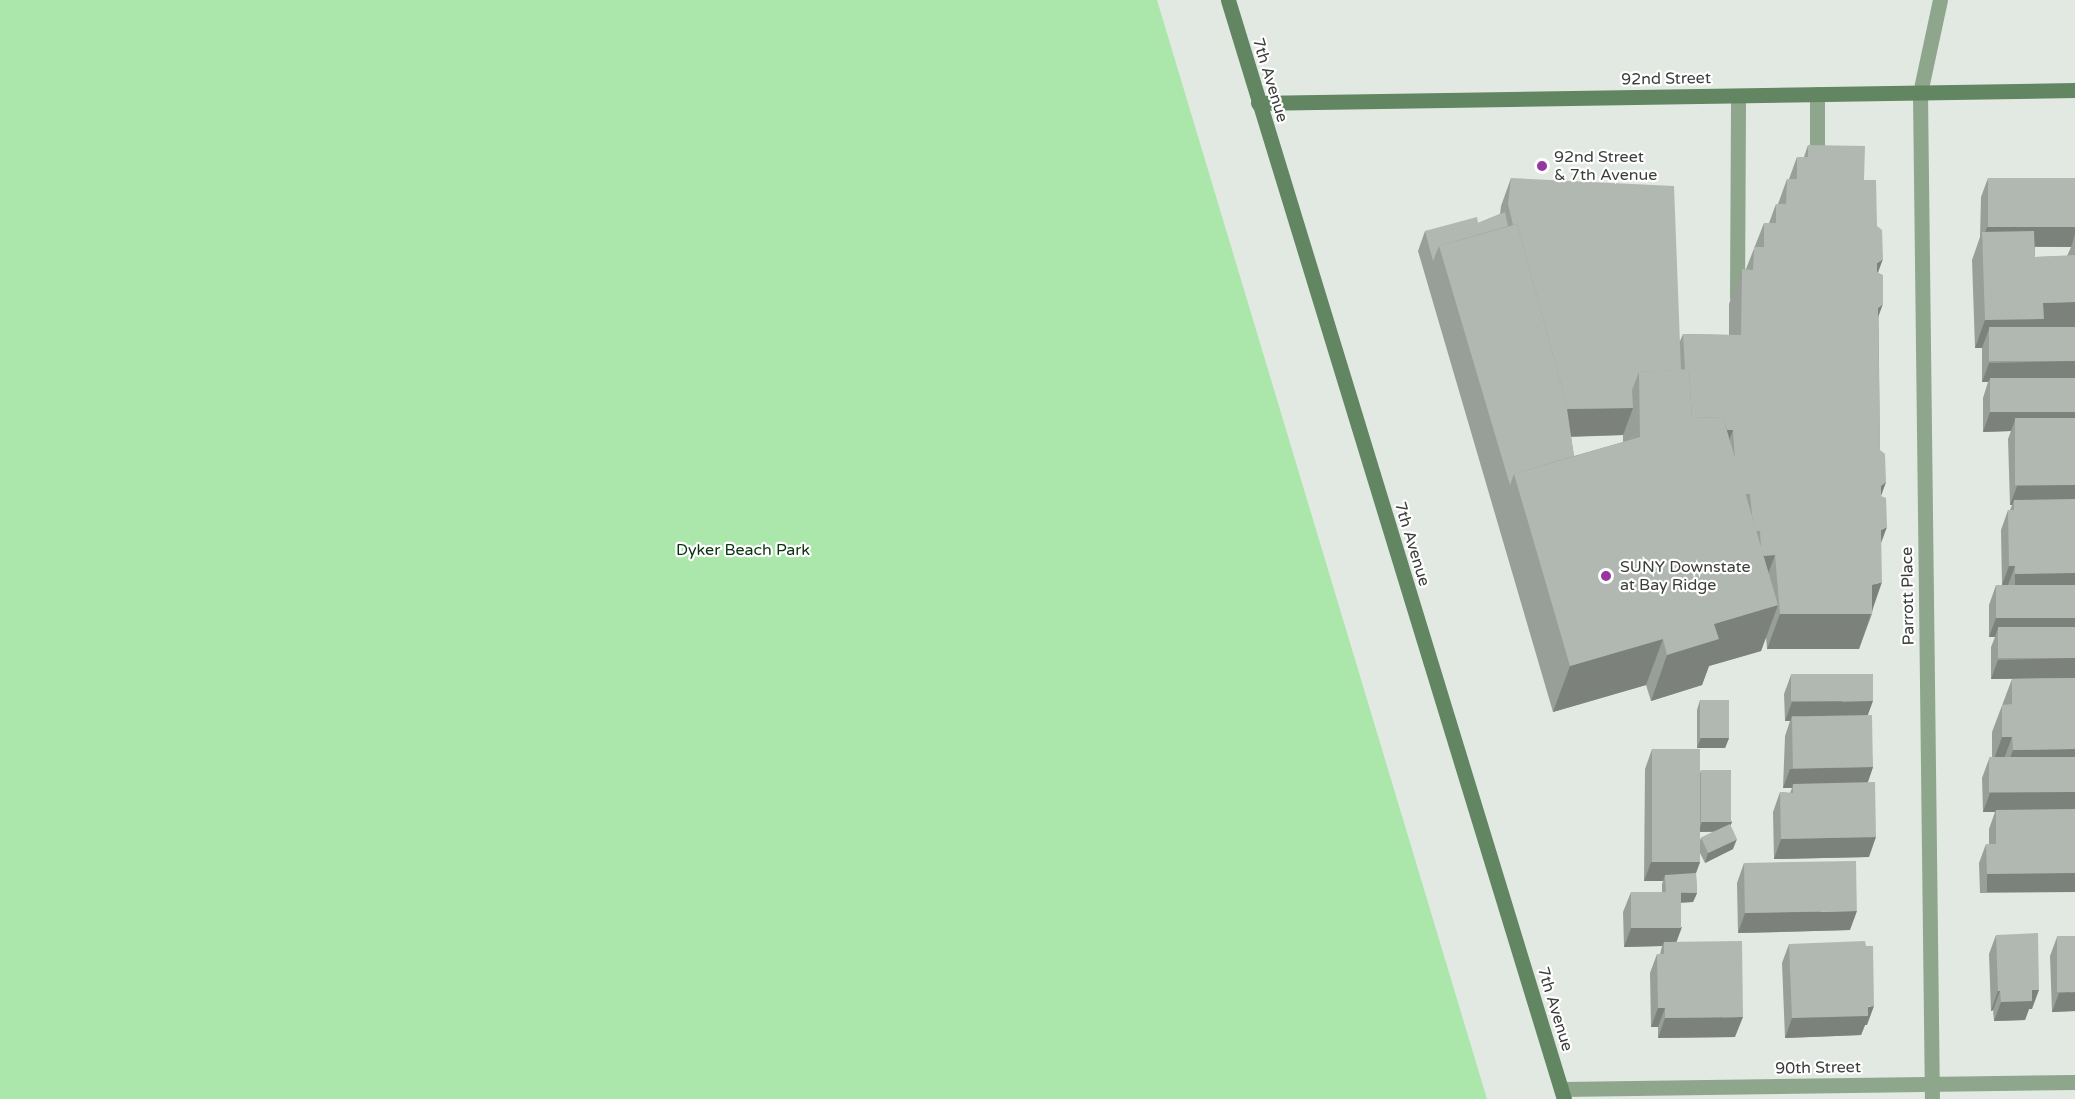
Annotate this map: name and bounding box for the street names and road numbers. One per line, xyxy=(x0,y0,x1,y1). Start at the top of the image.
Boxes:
street label: 7th Avenue xyxy=(1248,35,1292,125)
street label: 92nd Street xyxy=(1621,69,1711,89)
street label: 7th Avenue xyxy=(1390,499,1434,589)
street label: Parrott Place xyxy=(1898,547,1918,645)
street label: 7th Avenue xyxy=(1533,964,1577,1054)
street label: 90th Street xyxy=(1775,1058,1861,1078)

